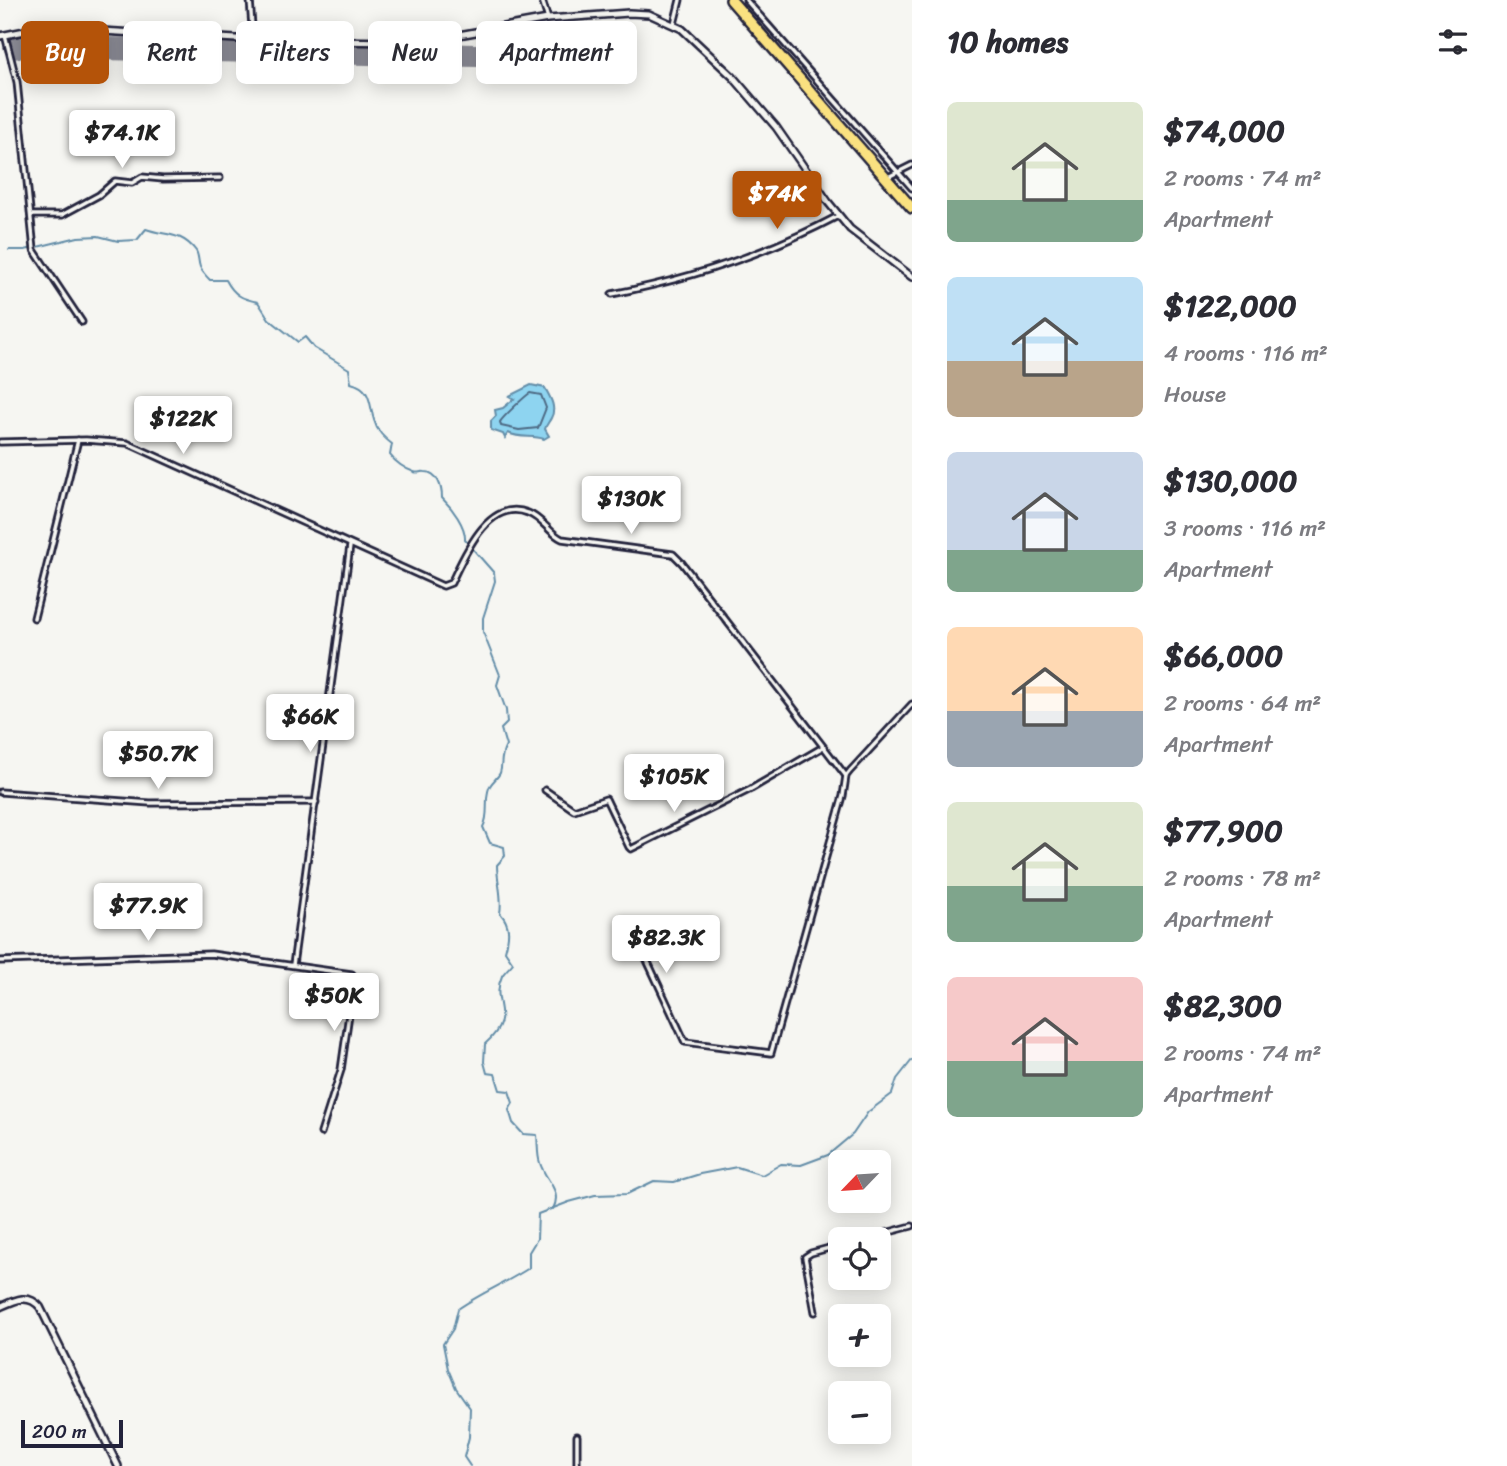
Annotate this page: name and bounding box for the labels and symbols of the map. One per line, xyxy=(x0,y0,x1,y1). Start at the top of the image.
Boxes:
pin: $74.1K xyxy=(65,110,179,170)
pin: $74K xyxy=(736,172,818,231)
pin: $122K xyxy=(134,396,232,456)
pin: $130K xyxy=(582,476,680,536)
pin: $66K xyxy=(269,694,351,754)
pin: $50.7K xyxy=(101,732,215,791)
pin: $105K xyxy=(625,754,723,814)
pin: $77.9K xyxy=(91,884,205,943)
pin: $82.3K xyxy=(609,916,723,975)
pin: $50K xyxy=(293,974,375,1033)
north arrow xyxy=(828,1150,891,1213)
scale bar xyxy=(21,1417,122,1449)

